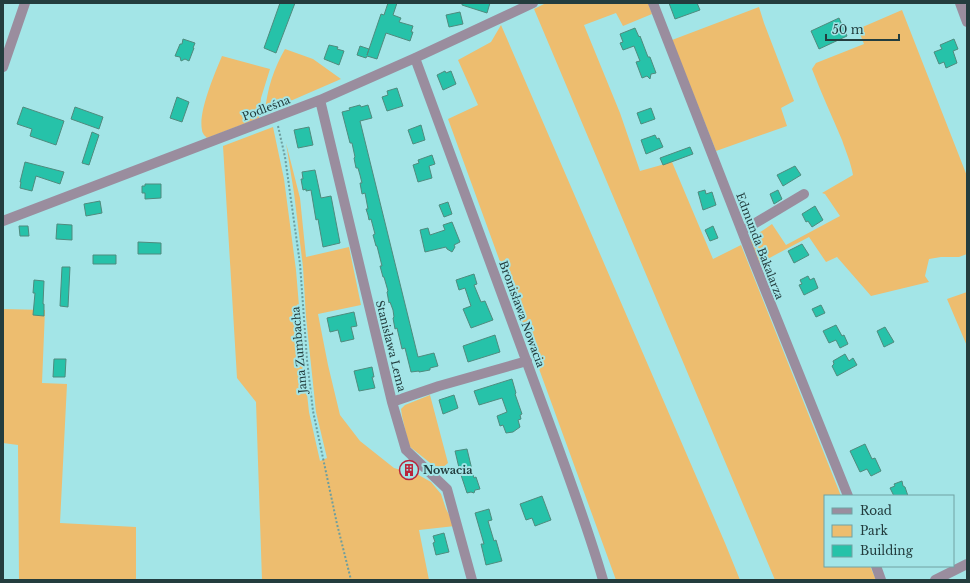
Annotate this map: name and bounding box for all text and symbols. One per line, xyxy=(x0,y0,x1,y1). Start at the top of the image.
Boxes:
scale bar xyxy=(826,16,899,42)
text: 50 m xyxy=(832,22,864,37)
street label: Podleśna xyxy=(240,92,293,124)
street label: Edmunda Bakalarza xyxy=(733,191,787,302)
street label: Bronisława Nowacia xyxy=(496,259,548,370)
street label: Stanisława Lema xyxy=(373,299,409,394)
street label: Jana Zumbacha xyxy=(288,305,310,396)
building icon: Nowacia xyxy=(398,459,420,481)
place label: Nowacia xyxy=(423,463,473,477)
legend xyxy=(824,495,954,567)
text: Road xyxy=(860,503,892,518)
text: Park xyxy=(860,523,888,538)
text: Building xyxy=(860,543,914,558)

